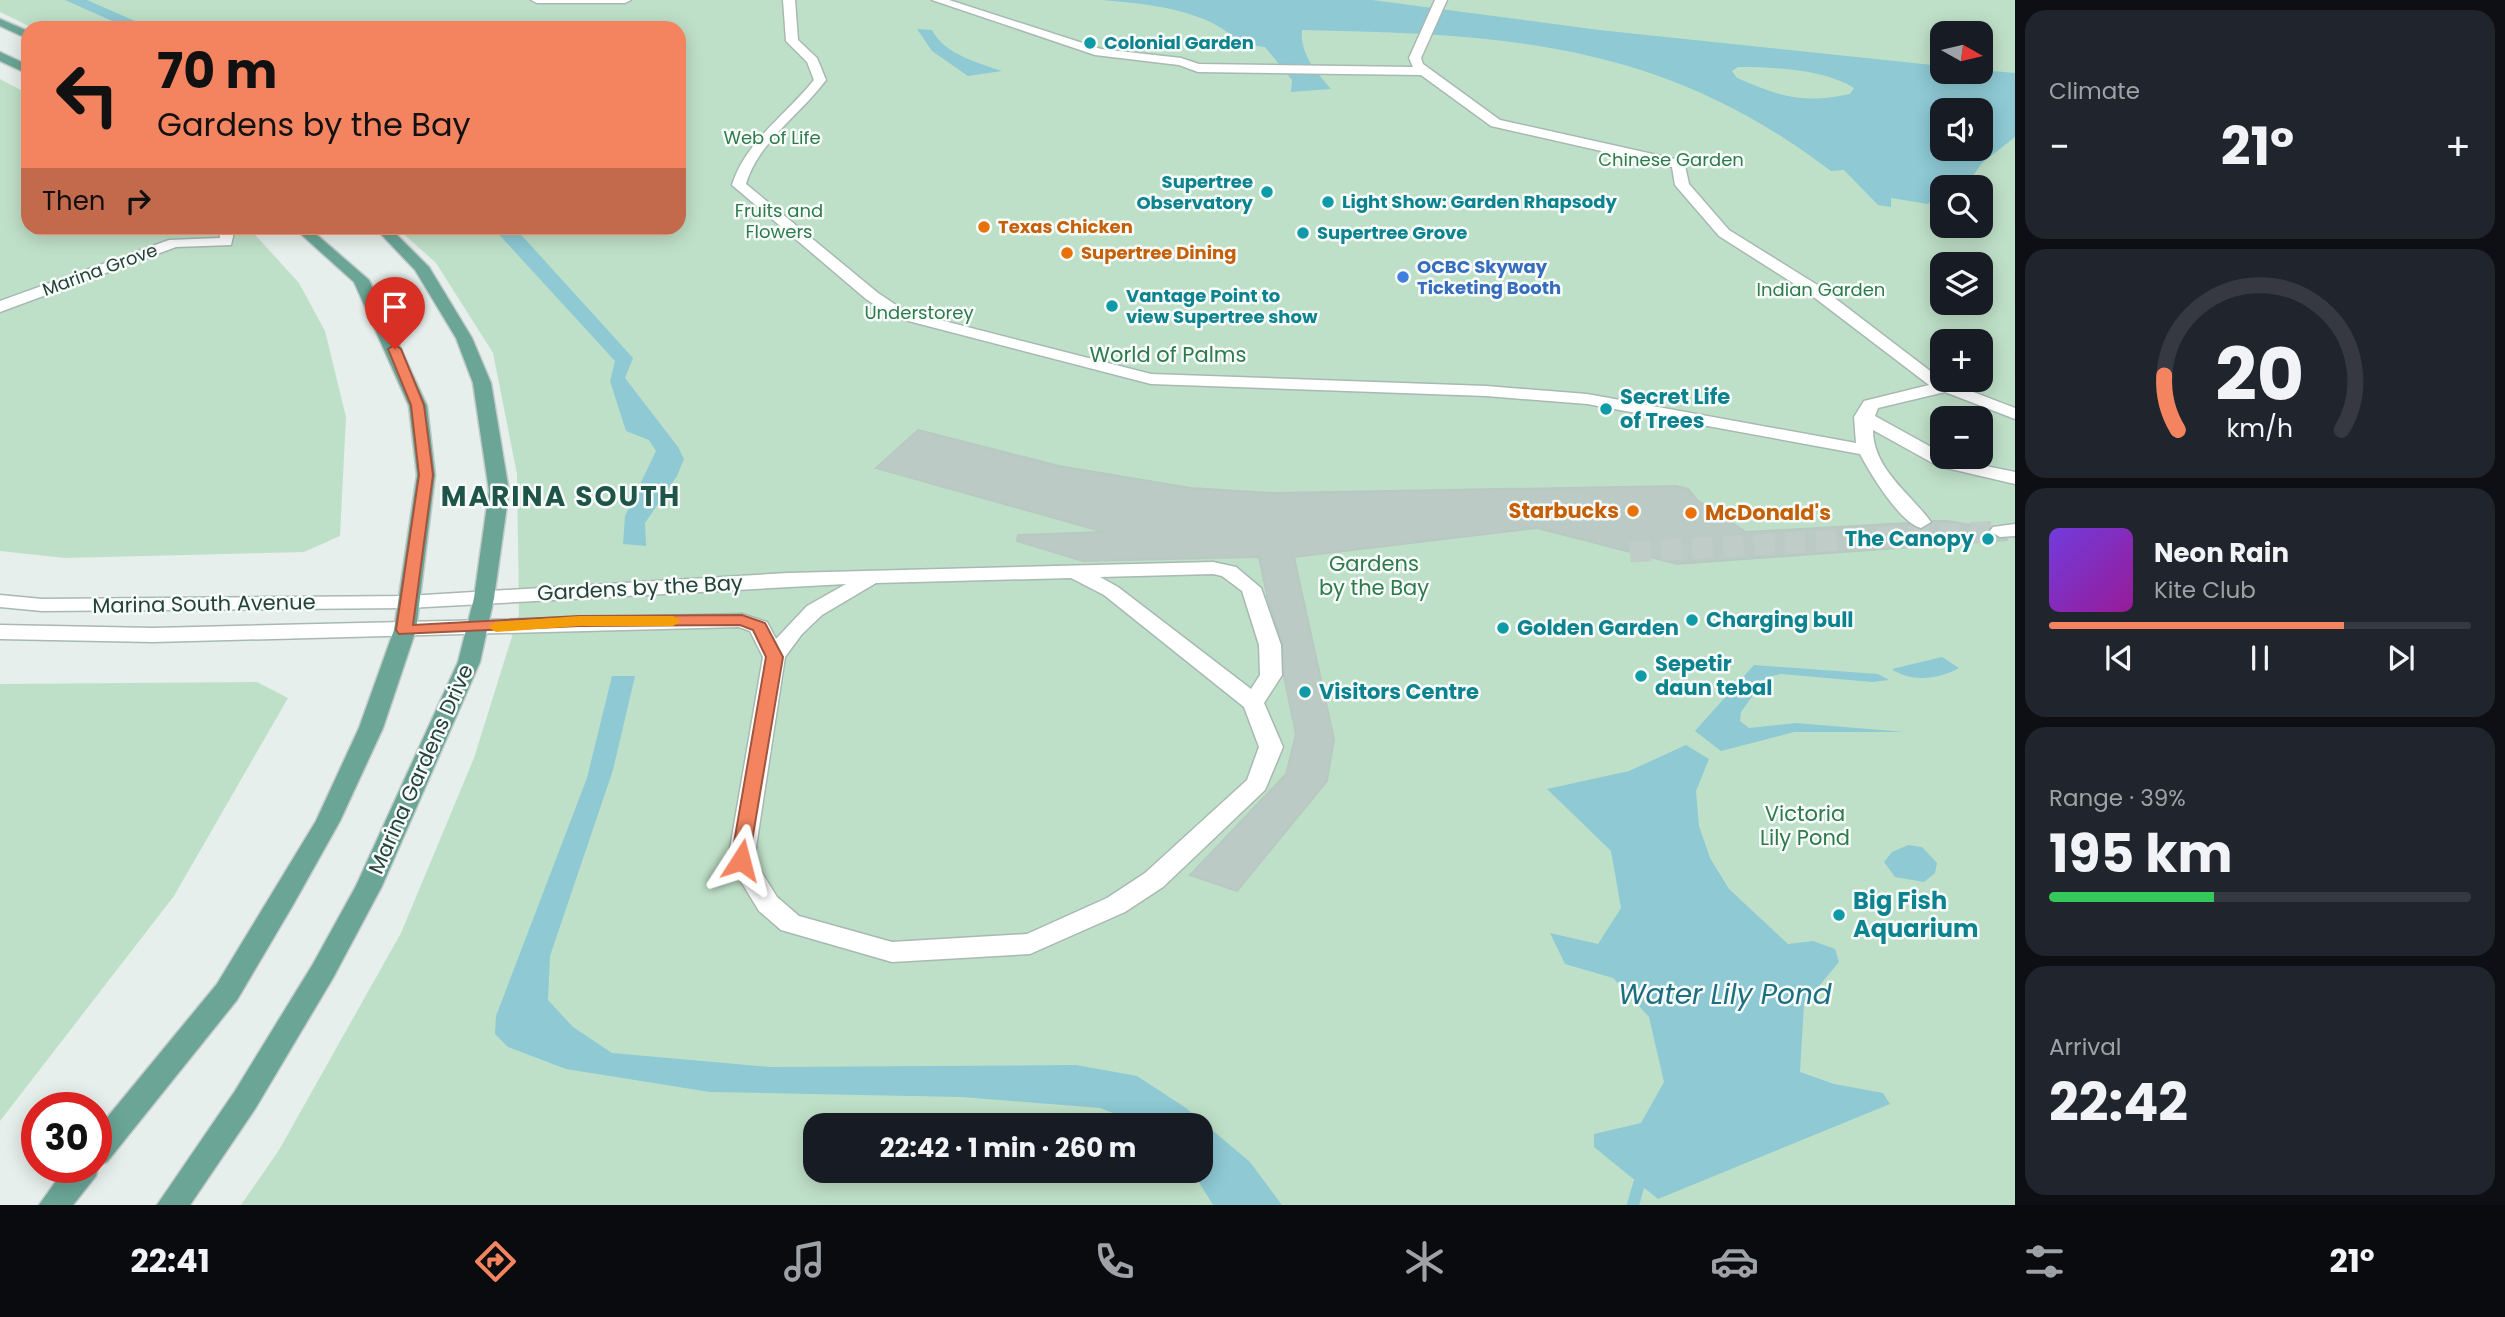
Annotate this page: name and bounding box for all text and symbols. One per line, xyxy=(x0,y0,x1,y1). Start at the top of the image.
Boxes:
north arrow xyxy=(1930,21,1993,84)
map controls xyxy=(1930,21,1993,469)
place label: Colonial Garden xyxy=(1104,30,1254,55)
marker: Colonial Garden xyxy=(1082,35,1098,51)
text: 70 m xyxy=(157,37,277,105)
icon: left xyxy=(42,49,133,140)
text: Climate xyxy=(2049,75,2140,107)
button: sound xyxy=(1930,98,1993,161)
text: Gardens by the Bay xyxy=(157,102,471,147)
text: 21° xyxy=(2221,110,2294,183)
text: − xyxy=(2049,120,2070,173)
text: + xyxy=(2445,120,2471,173)
park label: Web of Life xyxy=(723,125,821,150)
park label: Chinese Garden xyxy=(1598,147,1744,172)
place label: Supertree Observatory xyxy=(1136,169,1254,215)
button: search xyxy=(1930,175,1993,238)
icon: right xyxy=(119,182,157,220)
text: Then xyxy=(42,183,105,219)
marker: Supertree Observatory xyxy=(1259,184,1275,200)
place label: Light Show: Garden Rhapsody xyxy=(1342,189,1618,214)
marker: Light Show: Garden Rhapsody xyxy=(1320,194,1336,210)
park label: Fruits and Flowers xyxy=(735,198,823,244)
place label: Texas Chicken xyxy=(998,214,1133,239)
marker: Texas Chicken xyxy=(976,219,992,235)
place label: Supertree Grove xyxy=(1317,220,1467,245)
marker: Supertree Grove xyxy=(1295,225,1311,241)
street label: Marina Grove xyxy=(39,237,161,302)
place label: Supertree Dining xyxy=(1081,240,1236,265)
marker: Supertree Dining xyxy=(1059,245,1075,261)
button: layers xyxy=(1930,252,1993,315)
place label: OCBC Skyway Ticketing Booth xyxy=(1417,254,1561,300)
marker: OCBC Skyway Ticketing Booth xyxy=(1395,269,1411,285)
pin xyxy=(365,277,425,349)
park label: Indian Garden xyxy=(1757,277,1885,302)
place label: Vantage Point to view Supertree show xyxy=(1126,283,1318,329)
icon: arrive xyxy=(376,288,414,326)
marker: Vantage Point to view Supertree show xyxy=(1104,298,1120,314)
park label: Understorey xyxy=(864,300,974,325)
text: 20 xyxy=(2215,324,2305,425)
button: + xyxy=(1930,329,1993,392)
park label: World of Palms xyxy=(1090,340,1246,369)
place label: Secret Life of Trees xyxy=(1620,382,1730,435)
marker: Secret Life of Trees xyxy=(1598,401,1614,417)
button: − xyxy=(1930,406,1993,469)
text: km/h xyxy=(2227,410,2293,445)
district label: MARINA SOUTH xyxy=(441,477,681,516)
place label: Starbucks xyxy=(1508,496,1619,525)
place label: McDonald's xyxy=(1705,498,1831,527)
marker: Starbucks xyxy=(1625,503,1641,519)
marker: McDonald's xyxy=(1683,505,1699,521)
place label: The Canopy xyxy=(1845,524,1975,553)
marker: The Canopy xyxy=(1980,531,1996,547)
text: Neon Rain xyxy=(2154,535,2289,571)
park label: Gardens by the Bay xyxy=(1319,549,1429,602)
street label: Gardens by the Bay xyxy=(536,568,744,607)
text: Kite Club xyxy=(2154,574,2256,606)
street label: Marina South Avenue xyxy=(92,587,316,620)
place label: Charging bull xyxy=(1706,605,1854,634)
marker: Charging bull xyxy=(1684,612,1700,628)
place label: Golden Garden xyxy=(1517,613,1679,642)
marker: Golden Garden xyxy=(1495,620,1511,636)
icon: previous xyxy=(2100,639,2138,677)
icon: pause xyxy=(2241,639,2279,677)
icon: next xyxy=(2382,639,2420,677)
place label: Sepetir daun tebal xyxy=(1655,649,1772,702)
street label: Marina Gardens Drive xyxy=(361,659,480,878)
marker: Sepetir daun tebal xyxy=(1633,668,1649,684)
place label: Visitors Centre xyxy=(1319,677,1479,706)
marker: Visitors Centre xyxy=(1297,684,1313,700)
text: Range · 39% xyxy=(2049,782,2186,814)
park label: Victoria Lily Pond xyxy=(1760,799,1850,852)
text: 195 km xyxy=(2049,817,2233,890)
position arrow xyxy=(704,823,778,897)
place label: Big Fish Aquarium xyxy=(1853,884,1978,945)
marker: Big Fish Aquarium xyxy=(1831,907,1847,923)
water label: Water Lily Pond xyxy=(1618,975,1833,1014)
text: Arrival xyxy=(2049,1031,2121,1063)
text: 22:42 xyxy=(2049,1066,2188,1139)
speed limit sign: 30 xyxy=(21,1092,112,1183)
text: 22:42 · 1 min · 260 m xyxy=(880,1130,1136,1166)
icon: directions xyxy=(471,1237,520,1286)
icon: music xyxy=(780,1237,829,1286)
icon: phone xyxy=(1090,1237,1139,1286)
icon: climate xyxy=(1400,1237,1449,1286)
icon: car xyxy=(1710,1237,1759,1286)
icon: filters xyxy=(2020,1237,2069,1286)
text: 22:41 xyxy=(130,1238,210,1283)
text: 21° xyxy=(2329,1238,2375,1283)

